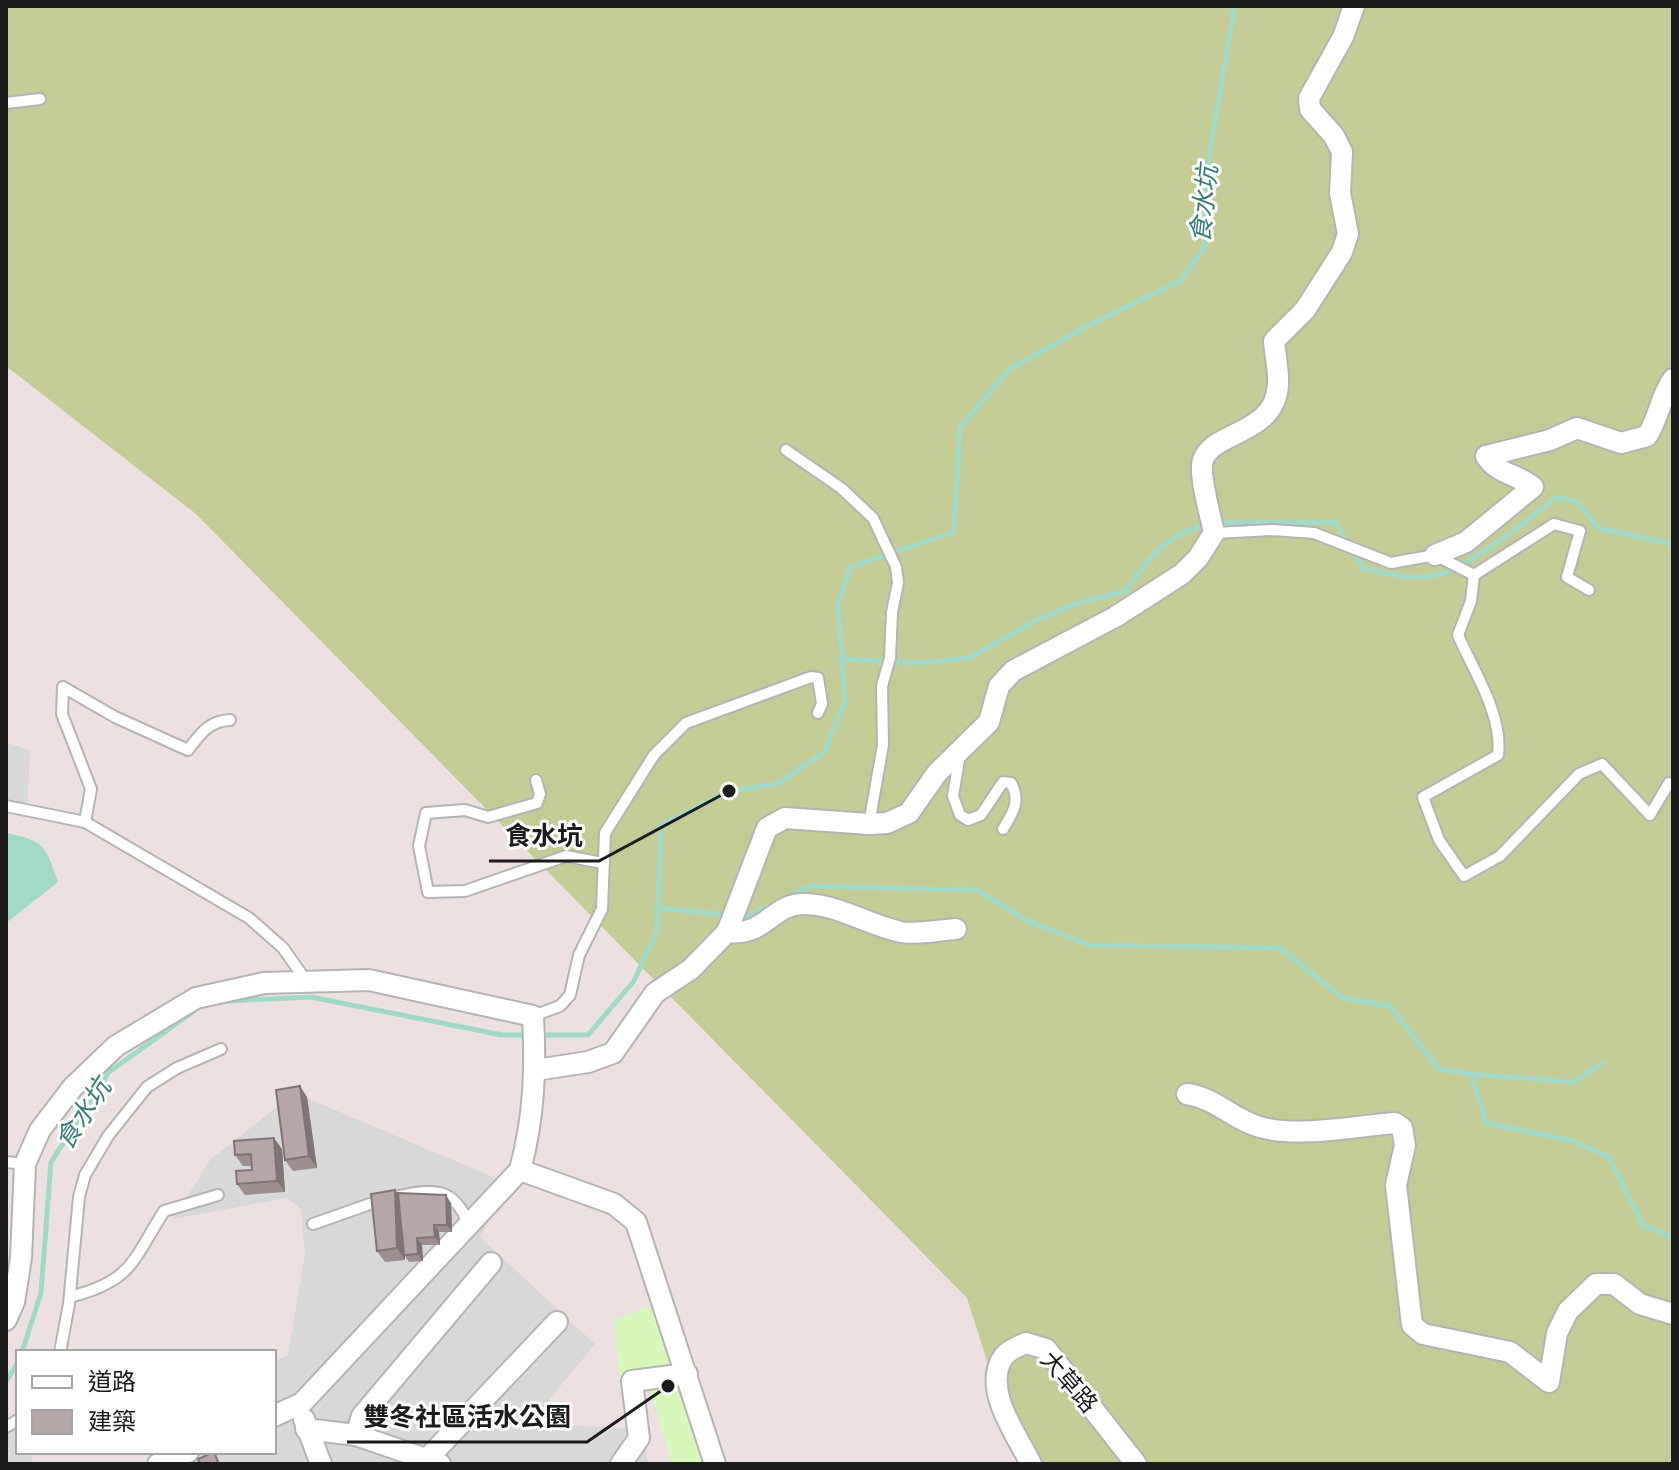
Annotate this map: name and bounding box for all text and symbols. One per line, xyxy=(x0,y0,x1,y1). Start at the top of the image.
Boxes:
water label: 食水坑 xyxy=(1185,160,1224,244)
callout: 食水坑 xyxy=(489,811,599,861)
text: 食水坑 xyxy=(505,821,583,852)
water label: 食水坑 xyxy=(49,1070,120,1155)
street label: 大草路 xyxy=(1035,1346,1103,1418)
legend xyxy=(16,1350,276,1454)
text: 道路 xyxy=(88,1368,136,1396)
callout: 雙冬社區活水公園 xyxy=(347,1392,587,1442)
text: 雙冬社區活水公園 xyxy=(363,1402,571,1433)
text: 建築 xyxy=(88,1408,136,1436)

